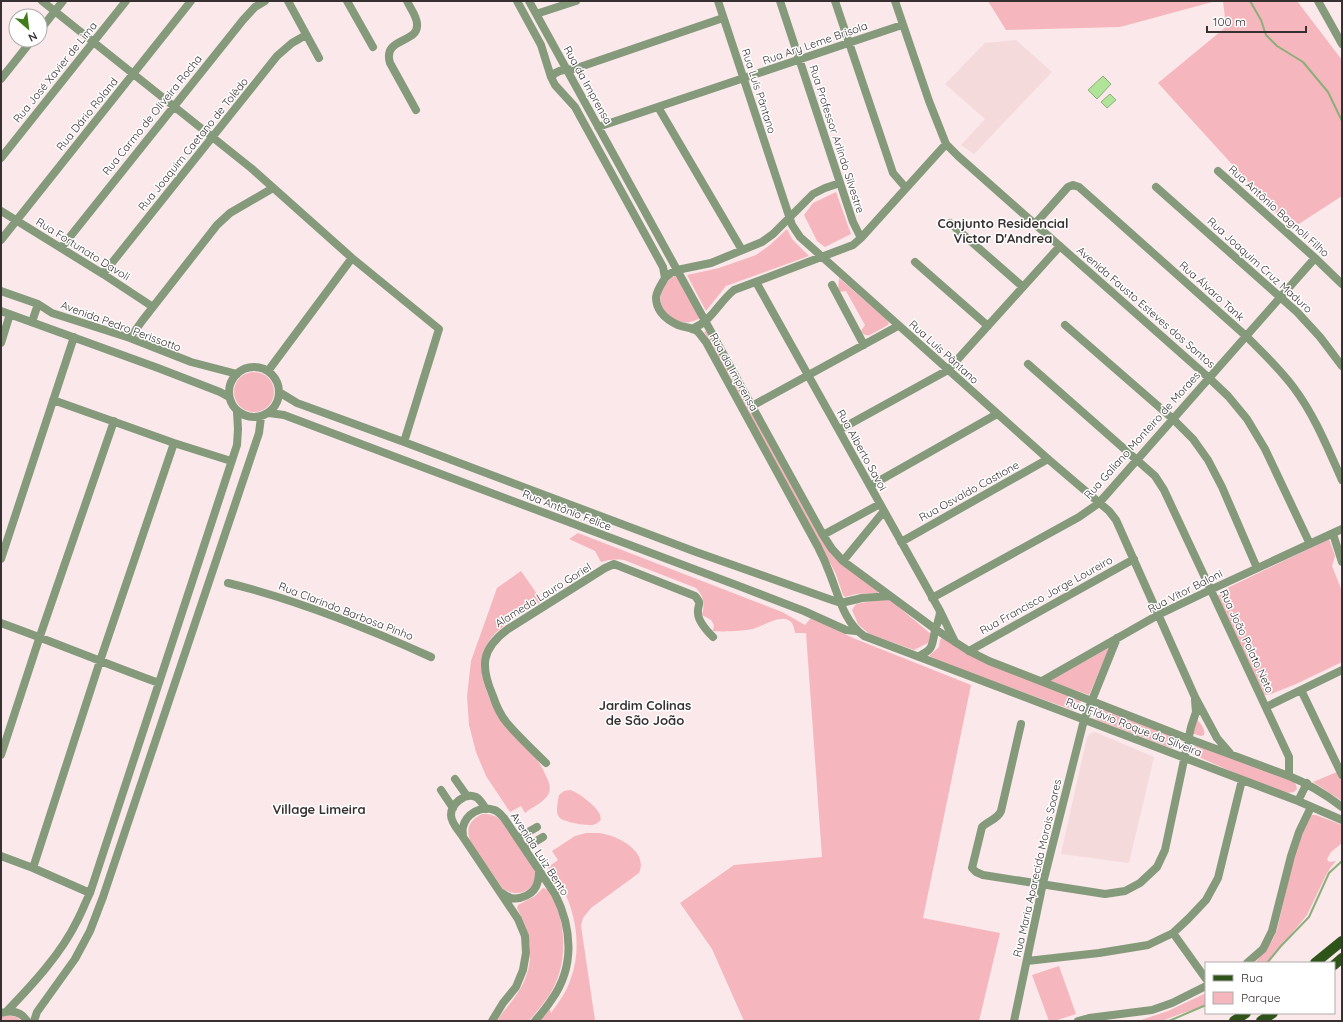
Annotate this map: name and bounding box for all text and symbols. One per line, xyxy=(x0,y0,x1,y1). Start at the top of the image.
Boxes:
north arrow xyxy=(8,8,48,48)
scale bar xyxy=(1207,8,1306,34)
text: 100 m xyxy=(1213,14,1246,29)
street label: Rua Ary Leme Brisola xyxy=(761,18,869,68)
street label: Rua José Xavier de Lima xyxy=(10,19,100,125)
text: N xyxy=(26,29,40,45)
street label: Rua da Imprensa xyxy=(561,43,615,127)
street label: Rua Luís Pântano xyxy=(739,47,779,136)
street label: Rua Carmo de Oliveira Rocha xyxy=(99,52,205,178)
street label: Rua Professor Arlíndo Silvestre xyxy=(806,63,868,215)
street label: Rua Joaquim Caetano de Tolêdo xyxy=(135,74,251,213)
street label: Rua Dário Roland xyxy=(53,75,121,153)
street label: Rua Antônio Bagnoli Filho xyxy=(1226,162,1333,260)
street label: Rua Fortunato Davoli xyxy=(33,214,133,284)
street label: Rua Joaquim Cruz Maduro xyxy=(1205,214,1316,316)
district label: Conjunto Residencial Victor D'Andrea xyxy=(938,215,1068,246)
street label: Avenida Fausto Esteves dos Santos xyxy=(1074,243,1218,371)
street label: Rua Álvaro Tank xyxy=(1176,258,1248,324)
street label: Avenida Pedro Perissotto xyxy=(59,298,183,354)
street label: Rua Luís Pântano xyxy=(906,317,982,387)
street label: Rua da Imprensa xyxy=(707,330,761,414)
street label: Rua Galiano Monteiro de Moraes xyxy=(1081,368,1203,502)
street label: Rua Alberto Savoi xyxy=(834,407,890,493)
street label: Rua Osvaldo Castione xyxy=(917,458,1021,524)
street label: Rua Antônio Felice xyxy=(520,487,614,533)
street label: Rua Francisco Jorge Loureiro xyxy=(977,552,1115,637)
street label: Alameda Lauro Goriel xyxy=(492,560,594,630)
street label: Rua Vítor Baloni xyxy=(1145,566,1225,616)
street label: Rua Clarindo Barbosa Pinho xyxy=(277,579,416,643)
street label: Rua João Polato Neto xyxy=(1217,587,1277,695)
street label: Rua Flávio Roque da Silveira xyxy=(1064,695,1204,759)
district label: Jardim Colinas de São João xyxy=(599,697,691,728)
street label: Rua Maria Aparecida Morais Soares xyxy=(1010,778,1064,958)
district label: Village Limeira xyxy=(272,801,366,817)
street label: Avenida Luiz Bento xyxy=(508,810,572,899)
legend xyxy=(1205,962,1335,1014)
text: Rua xyxy=(1241,970,1263,985)
text: Parque xyxy=(1241,990,1281,1005)

